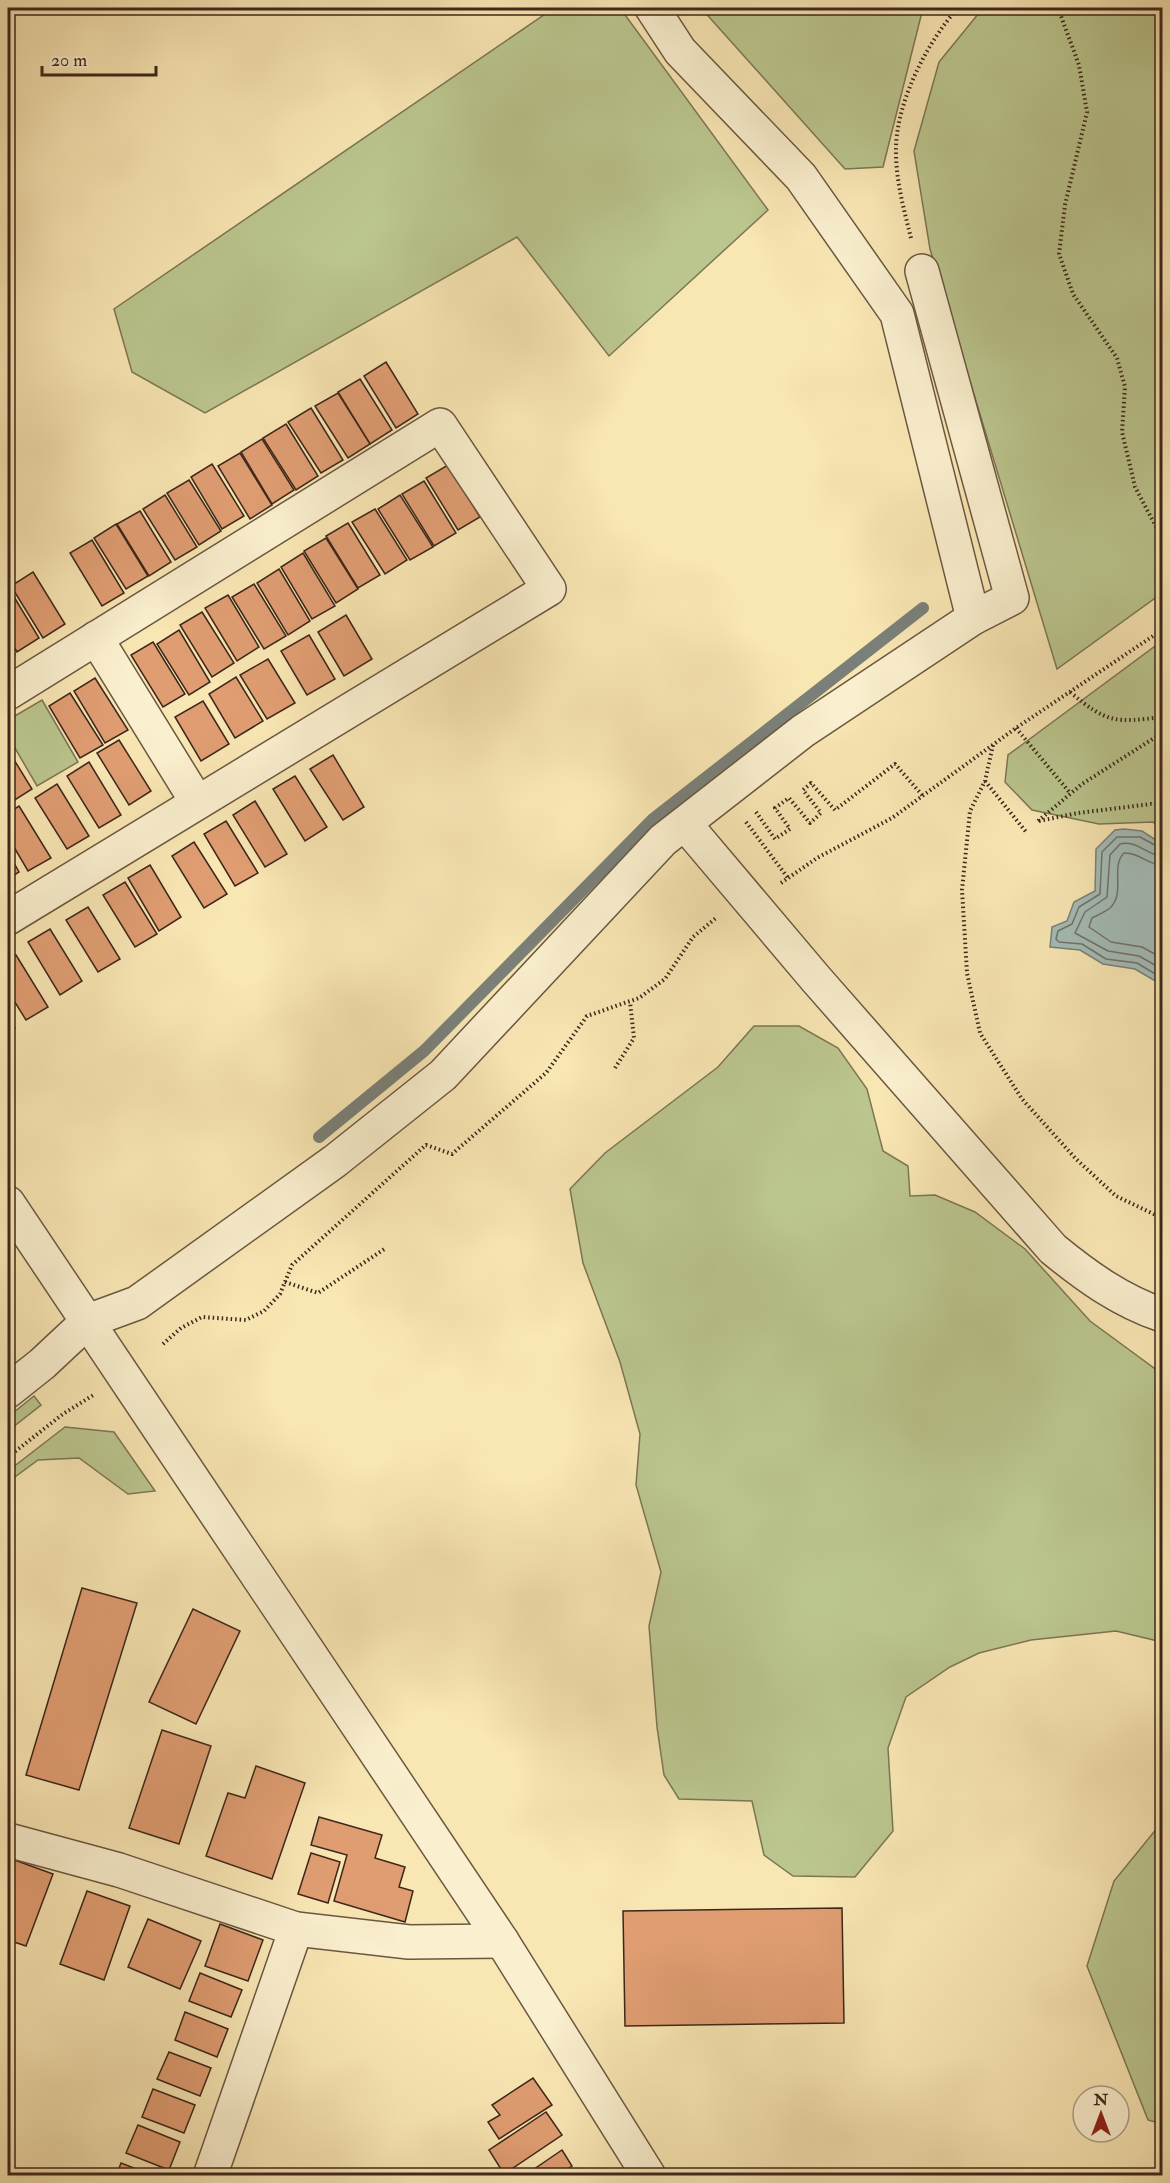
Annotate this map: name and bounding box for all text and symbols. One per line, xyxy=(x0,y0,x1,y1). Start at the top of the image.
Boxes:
scale bar xyxy=(42,39,156,77)
text: 20 m xyxy=(51,49,87,72)
north arrow xyxy=(1071,2084,1131,2144)
text: N xyxy=(1093,2090,1109,2110)

